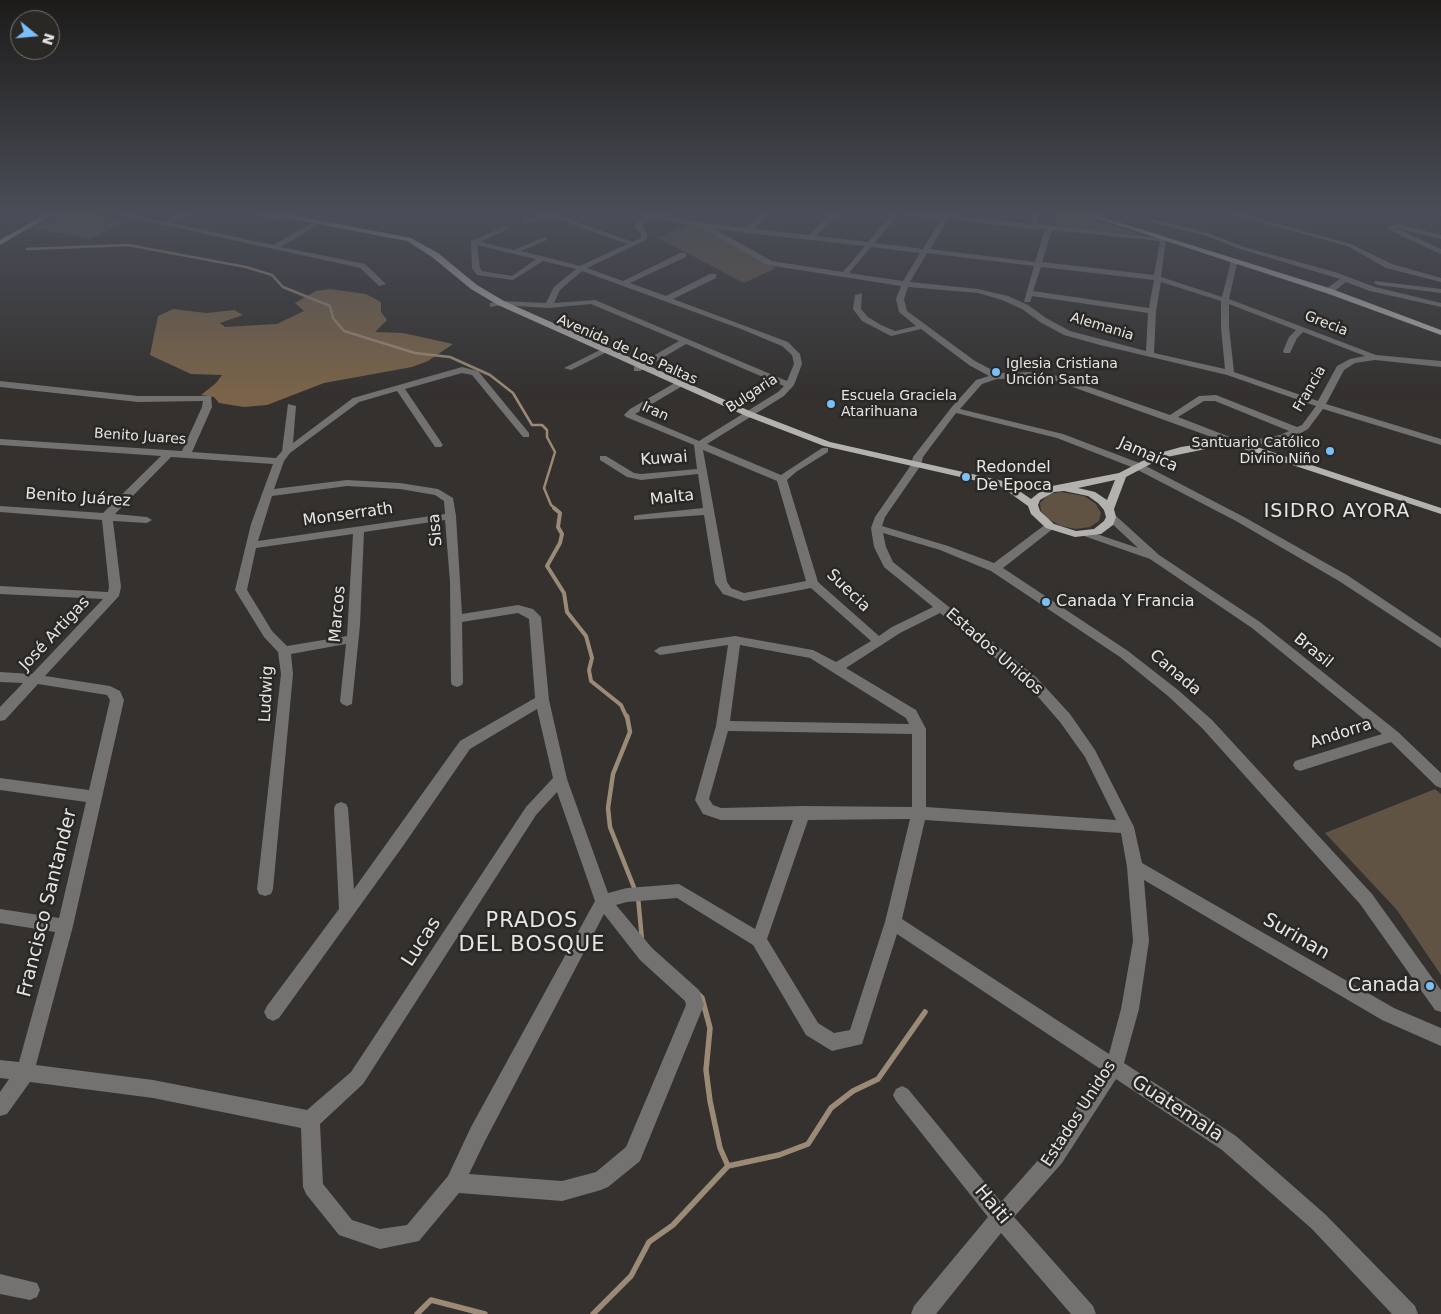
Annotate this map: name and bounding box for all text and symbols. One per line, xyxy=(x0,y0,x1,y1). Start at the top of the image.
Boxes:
north arrow xyxy=(10,10,60,60)
text: N xyxy=(39,31,58,47)
street label: Grecia xyxy=(1302,308,1350,340)
street label: Alemania xyxy=(1068,309,1136,345)
street label: Avenida de Los Paltas xyxy=(554,311,700,389)
place label: Iglesia Cristiana Unción Santa xyxy=(1006,356,1118,388)
street label: Francia xyxy=(1290,363,1330,415)
marker: Iglesia Cristiana Unción Santa xyxy=(990,366,1002,378)
street label: Bulgaria xyxy=(723,371,781,417)
place label: Escuela Graciela Atarihuana xyxy=(841,388,957,421)
marker: Escuela Graciela Atarihuana xyxy=(825,398,837,410)
street label: Iran xyxy=(639,399,671,425)
street label: Benito Juares xyxy=(93,425,187,449)
street label: Jamaica xyxy=(1115,433,1181,477)
place label: Santuario Católico Divino Niño xyxy=(1192,435,1320,468)
marker: Santuario Católico Divino Niño xyxy=(1324,445,1336,457)
street label: Kuwai xyxy=(640,448,688,470)
place label: Redondel De Epoca xyxy=(976,458,1052,496)
marker: Redondel De Epoca xyxy=(960,471,972,483)
street label: Benito Juárez xyxy=(25,485,131,511)
street label: Malta xyxy=(649,486,695,510)
street label: Monserrath xyxy=(302,499,394,531)
district label: ISIDRO AYORA xyxy=(1262,501,1412,523)
street label: Sisa xyxy=(425,513,447,547)
street label: Suecia xyxy=(822,566,874,616)
street label: Marcos xyxy=(326,585,350,643)
place label: Canada Y Francia xyxy=(1056,592,1194,612)
street label: José Artigas xyxy=(16,593,94,675)
marker: Canada Y Francia xyxy=(1040,596,1052,608)
street label: Estados Unidos xyxy=(941,605,1047,699)
street label: Brasil xyxy=(1290,630,1336,672)
street label: Canada xyxy=(1146,646,1204,700)
street label: Ludwig xyxy=(256,665,278,723)
street label: Andorra xyxy=(1308,715,1374,753)
street label: Francisco Santander xyxy=(14,807,82,999)
district label: PRADOS DEL BOSQUE xyxy=(457,909,607,959)
street label: Surinan xyxy=(1259,909,1333,965)
street label: Lucas xyxy=(398,913,446,971)
place label: Canada xyxy=(1348,975,1420,997)
marker: Canada xyxy=(1424,980,1436,992)
street label: Estados Unidos xyxy=(1038,1057,1120,1171)
street label: Guatemala xyxy=(1127,1071,1227,1147)
street label: Haiti xyxy=(969,1181,1015,1229)

